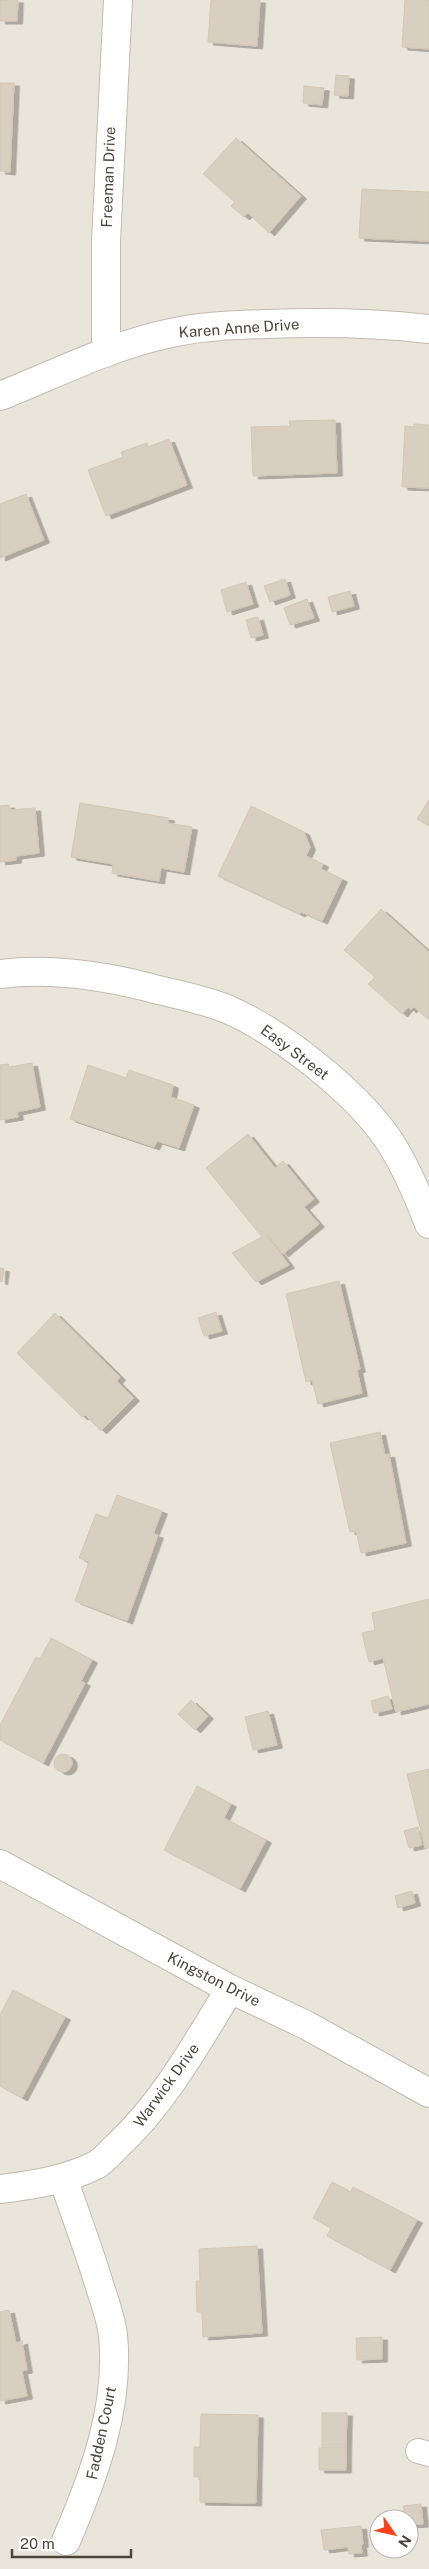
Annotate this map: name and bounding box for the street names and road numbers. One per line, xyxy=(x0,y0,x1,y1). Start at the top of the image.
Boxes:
street label: Freeman Drive xyxy=(98,126,118,228)
street label: Karen Anne Drive xyxy=(178,315,300,341)
street label: Easy Street xyxy=(258,1021,332,1083)
street label: Kingston Drive xyxy=(165,1948,263,2010)
street label: Warwick Drive xyxy=(130,2040,202,2130)
street label: Fadden Court xyxy=(83,2385,119,2481)

